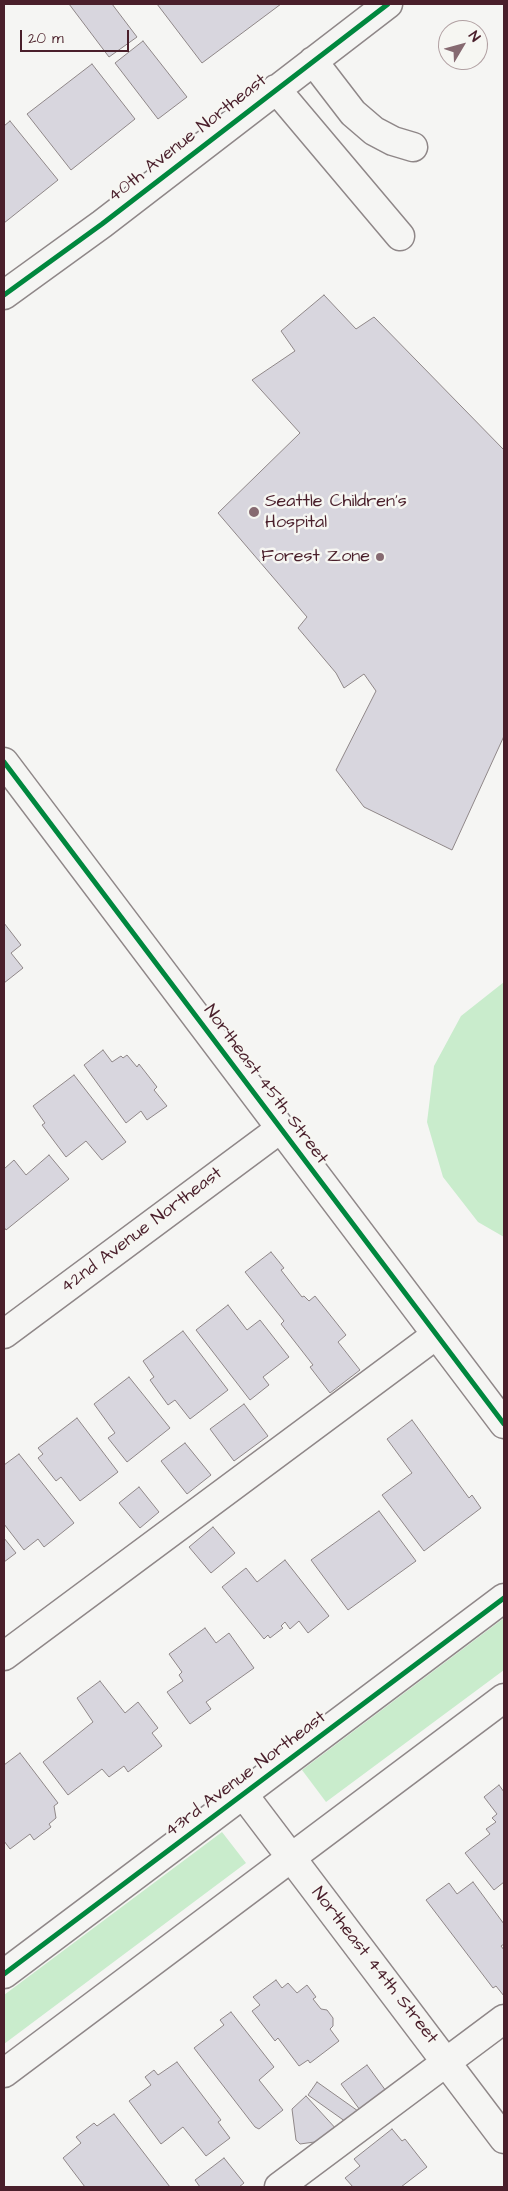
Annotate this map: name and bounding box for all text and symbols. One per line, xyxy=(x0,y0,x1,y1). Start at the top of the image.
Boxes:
scale bar xyxy=(22,20,131,52)
north arrow xyxy=(438,20,488,70)
text: N xyxy=(464,27,485,46)
text: 20 m xyxy=(28,28,64,49)
street label: 40th Avenue Northeast xyxy=(104,70,272,208)
place label: Seattle Children's Hospital xyxy=(265,491,407,534)
marker: Seattle Children's Hospital xyxy=(247,505,261,519)
place label: Forest Zone xyxy=(261,546,370,568)
marker: Forest Zone xyxy=(374,551,386,563)
street label: Northeast 45th Street xyxy=(198,1001,332,1169)
street label: 42nd Avenue Northeast xyxy=(57,1163,227,1299)
street label: 43rd Avenue Northeast xyxy=(161,1707,331,1843)
street label: Northeast 44th Street xyxy=(306,1883,442,2049)

